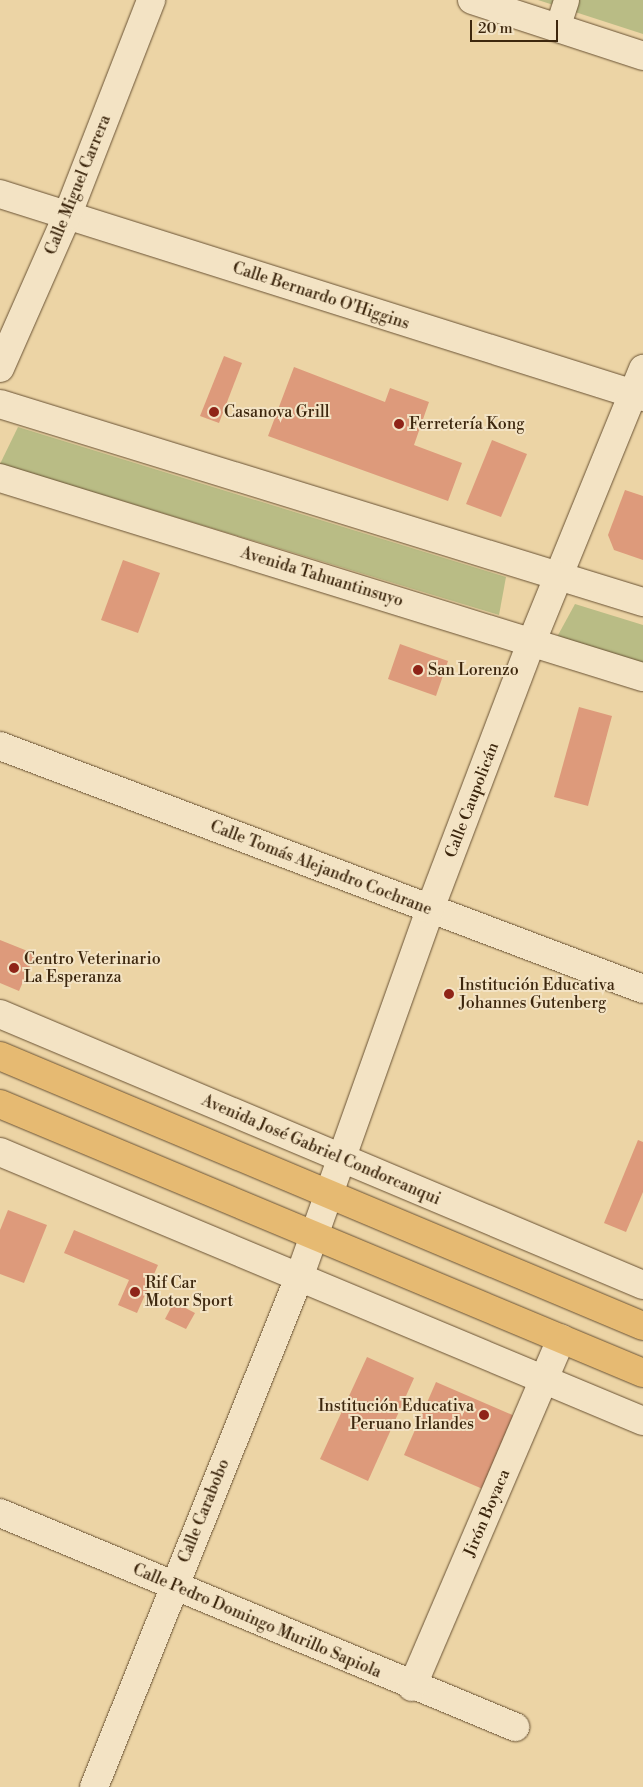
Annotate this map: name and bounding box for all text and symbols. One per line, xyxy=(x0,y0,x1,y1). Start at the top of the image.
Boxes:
scale bar xyxy=(473,10,560,42)
text: 20 m xyxy=(478,19,513,38)
street label: Calle Miguel Carrera xyxy=(41,112,115,258)
street label: Calle Bernardo O'Higgins xyxy=(230,258,412,334)
place label: Casanova Grill xyxy=(224,402,329,422)
marker: Casanova Grill xyxy=(208,406,220,418)
place label: Ferretería Kong xyxy=(409,414,524,434)
marker: Ferretería Kong xyxy=(393,418,405,430)
street label: Avenida Tahuantinsuyo xyxy=(238,543,406,611)
place label: San Lorenzo xyxy=(428,660,519,680)
marker: San Lorenzo xyxy=(412,664,424,676)
street label: Calle Caupolicán xyxy=(441,740,503,860)
street label: Calle Tomás Alejandro Cochrane xyxy=(207,817,435,919)
place label: Centro Veterinario La Esperanza xyxy=(24,949,161,987)
marker: Centro Veterinario La Esperanza xyxy=(8,962,20,974)
place label: Institución Educativa Johannes Gutenberg xyxy=(459,975,615,1013)
marker: Institución Educativa Johannes Gutenberg xyxy=(443,988,455,1000)
street label: Avenida José Gabriel Condorcanqui xyxy=(199,1091,443,1209)
place label: Rif Car Motor Sport xyxy=(145,1273,233,1311)
marker: Rif Car Motor Sport xyxy=(129,1286,141,1298)
place label: Institución Educativa Peruano Irlandes xyxy=(318,1396,474,1434)
marker: Institución Educativa Peruano Irlandes xyxy=(478,1409,490,1421)
street label: Calle Carabobo xyxy=(174,1456,234,1566)
street label: Jirón Boyaca xyxy=(460,1466,514,1560)
street label: Calle Pedro Domingo Murillo Sapiola xyxy=(130,1560,384,1682)

